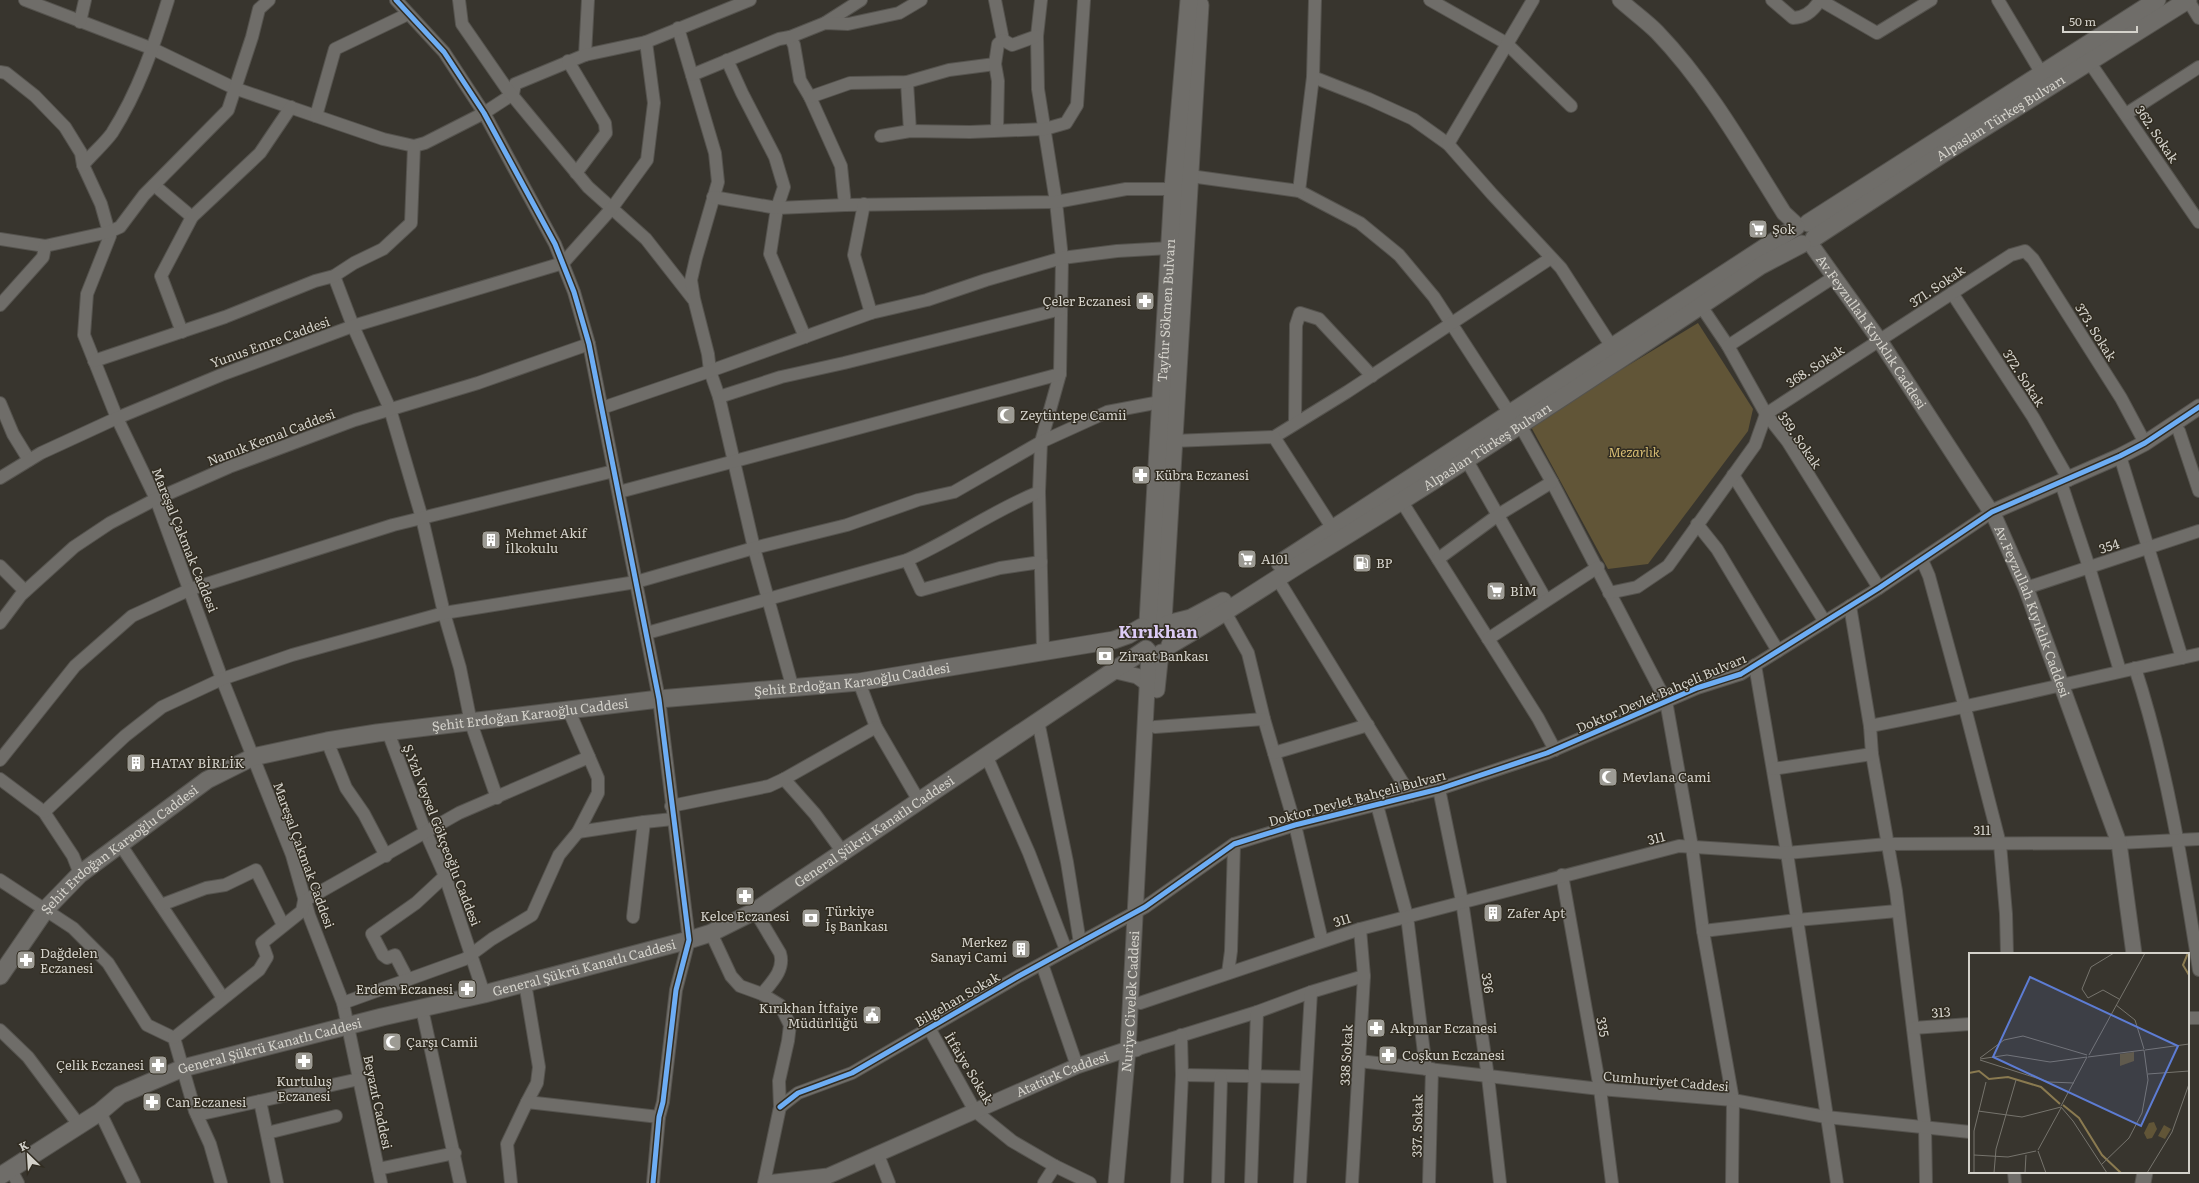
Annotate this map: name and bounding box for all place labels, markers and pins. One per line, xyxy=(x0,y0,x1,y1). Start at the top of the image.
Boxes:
supermarket icon: Şok xyxy=(1747,218,1769,240)
place label: Şok xyxy=(1772,219,1796,238)
pharmacy icon: Çeler Eczanesi xyxy=(1134,290,1156,312)
place label: Çeler Eczanesi xyxy=(1043,291,1132,310)
mosque icon: Zeytintepe Camii xyxy=(995,404,1017,426)
place label: Zeytintepe Camii xyxy=(1020,405,1127,424)
pharmacy icon: Kübra Eczanesi xyxy=(1130,464,1152,486)
place label: Kübra Eczanesi xyxy=(1155,465,1250,484)
place label: Mehmet Akif İlkokulu xyxy=(505,523,588,557)
building icon: Mehmet Akif İlkokulu xyxy=(480,529,502,551)
supermarket icon: A101 xyxy=(1236,548,1258,570)
place label: A101 xyxy=(1261,549,1289,568)
fuel station icon: BP xyxy=(1351,552,1373,574)
place label: BP xyxy=(1376,553,1393,572)
supermarket icon: BİM xyxy=(1485,580,1507,602)
place label: BİM xyxy=(1510,581,1537,600)
bank icon: Ziraat Bankası xyxy=(1094,645,1116,667)
place label: Ziraat Bankası xyxy=(1119,646,1209,665)
building icon: HATAY BİRLİK xyxy=(125,752,147,774)
place label: HATAY BİRLİK xyxy=(150,753,244,772)
mosque icon: Mevlana Cami xyxy=(1597,766,1619,788)
place label: Mevlana Cami xyxy=(1622,767,1712,786)
pharmacy icon: Kelce Eczanesi xyxy=(734,885,756,907)
place label: Türkiye İş Bankası xyxy=(825,901,889,935)
building icon: Zafer Apt xyxy=(1482,902,1504,924)
place label: Zafer Apt xyxy=(1507,903,1566,922)
place label: Kelce Eczanesi xyxy=(700,906,790,925)
bank icon: Türkiye İş Bankası xyxy=(800,907,822,929)
place label: Merkez Sanayi Cami xyxy=(930,932,1008,966)
building icon: Merkez Sanayi Cami xyxy=(1010,938,1032,960)
place label: Dağdelen Eczanesi xyxy=(40,943,98,977)
pharmacy icon: Dağdelen Eczanesi xyxy=(15,949,37,971)
pharmacy icon: Erdem Eczanesi xyxy=(456,978,478,1000)
place label: Erdem Eczanesi xyxy=(356,979,454,998)
place label: Kırıkhan İtfaiye Müdürlüğü xyxy=(759,998,858,1032)
public building icon: Kırıkhan İtfaiye Müdürlüğü xyxy=(861,1004,883,1026)
pharmacy icon: Akpınar Eczanesi xyxy=(1365,1017,1387,1039)
place label: Akpınar Eczanesi xyxy=(1390,1018,1498,1037)
mosque icon: Çarşı Camii xyxy=(381,1031,403,1053)
place label: Çarşı Camii xyxy=(406,1032,479,1051)
pharmacy icon: Coşkun Eczanesi xyxy=(1377,1044,1399,1066)
place label: Coşkun Eczanesi xyxy=(1402,1045,1506,1064)
pharmacy icon: Kurtuluş Eczanesi xyxy=(293,1050,315,1072)
pharmacy icon: Çelik Eczanesi xyxy=(147,1054,169,1076)
place label: Çelik Eczanesi xyxy=(56,1055,145,1074)
place label: Kurtuluş Eczanesi xyxy=(276,1071,332,1105)
pharmacy icon: Can Eczanesi xyxy=(141,1091,163,1113)
place label: Can Eczanesi xyxy=(166,1092,247,1111)

